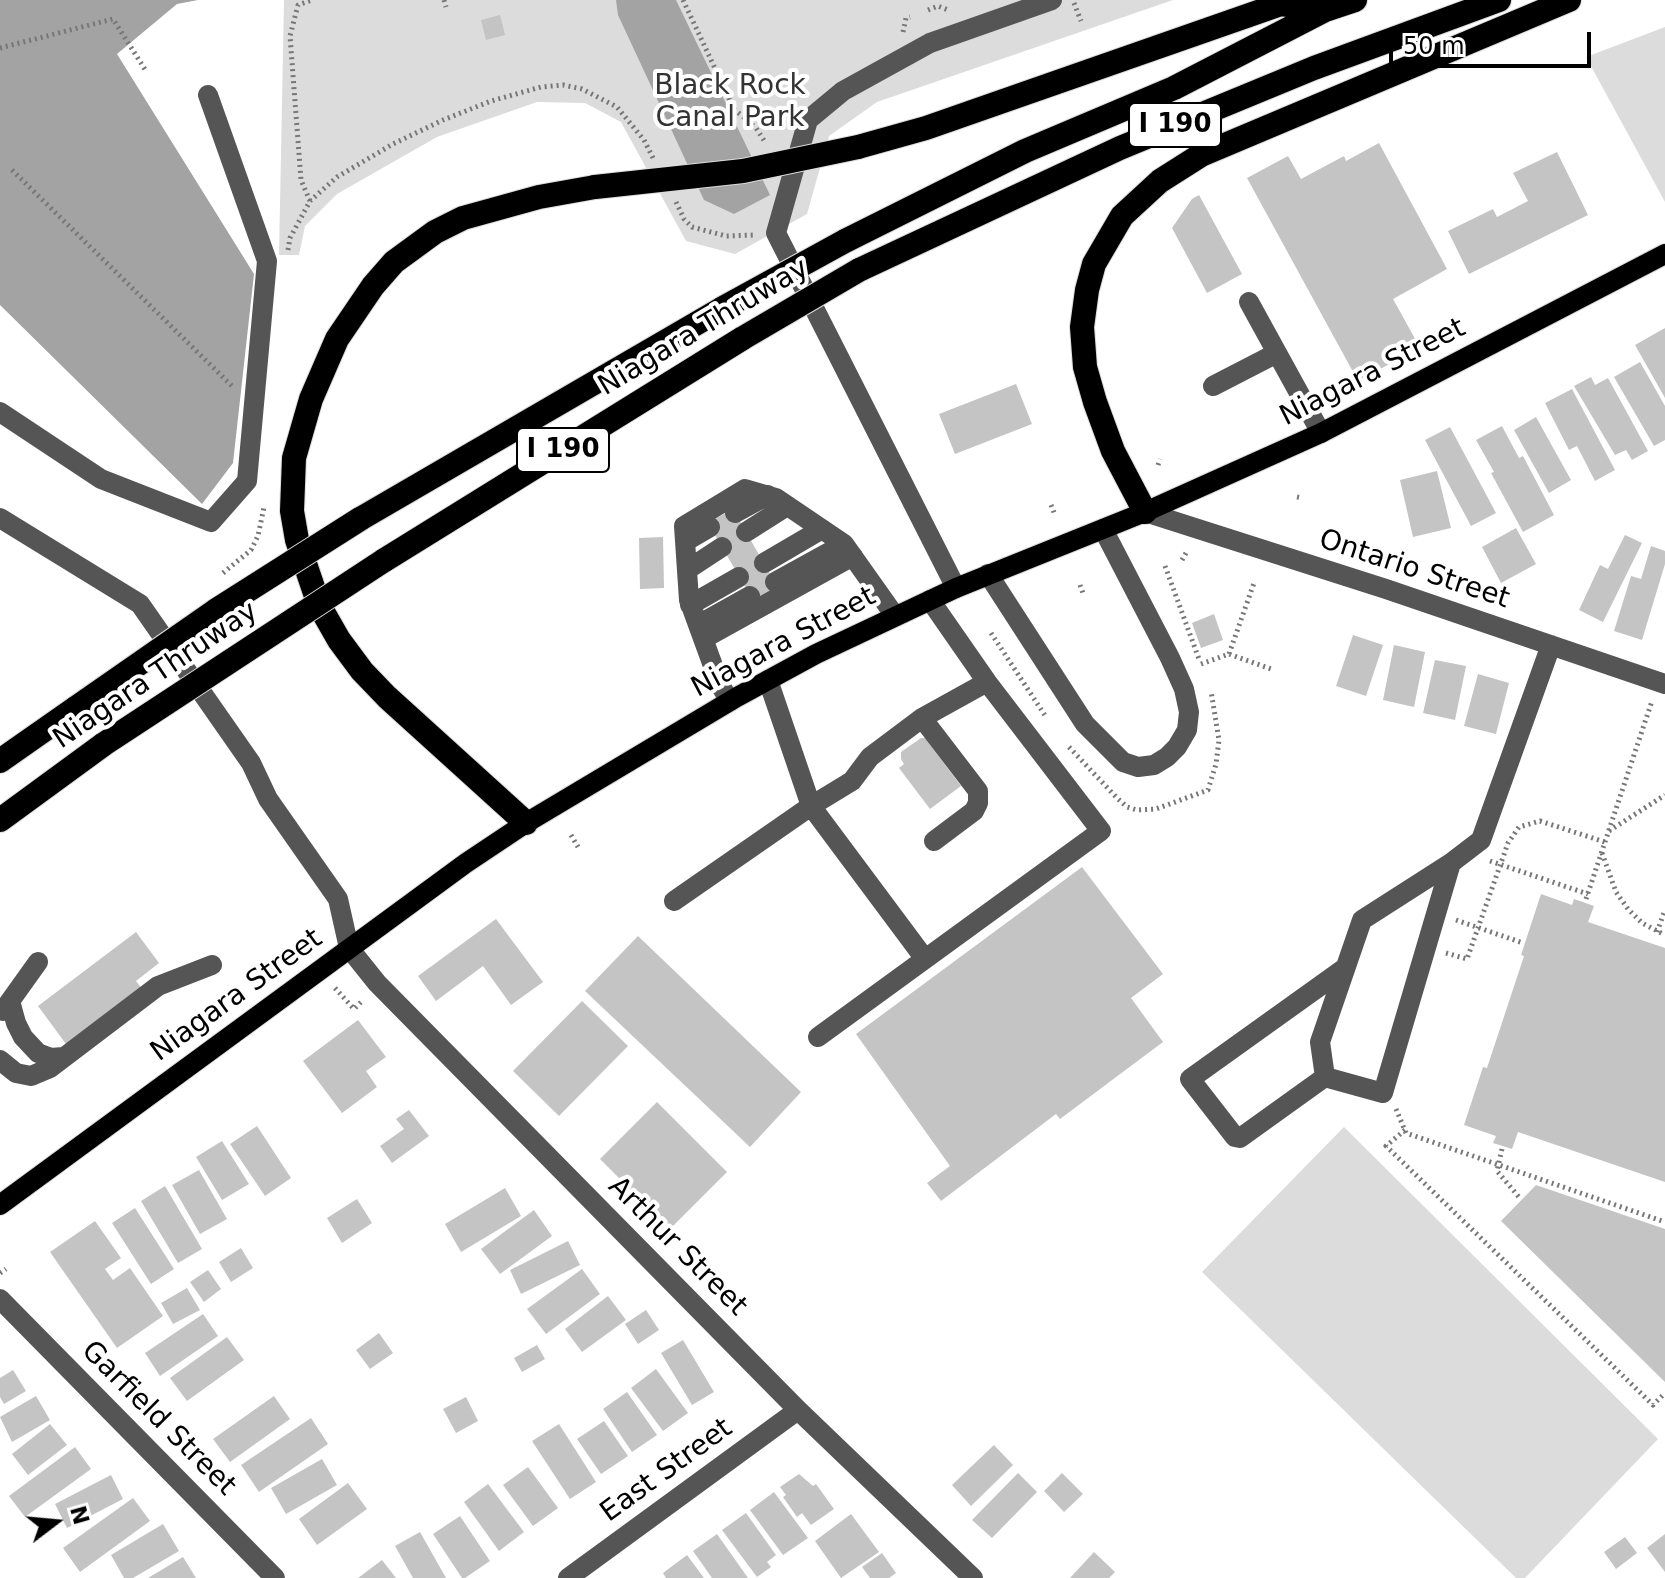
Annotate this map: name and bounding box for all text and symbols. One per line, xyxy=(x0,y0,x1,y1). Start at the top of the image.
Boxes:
scale bar xyxy=(1393,16,1595,66)
text: 50 m xyxy=(1403,32,1465,60)
park label: Black Rock Canal Park xyxy=(654,70,806,136)
road number: I 190 xyxy=(1129,103,1221,147)
street label: Niagara Thruway xyxy=(593,252,815,404)
street label: Niagara Street xyxy=(1275,312,1471,434)
road number: I 190 xyxy=(517,428,609,472)
street label: Ontario Street xyxy=(1314,523,1514,617)
street label: Niagara Street xyxy=(686,580,882,706)
street label: Niagara Thruway xyxy=(47,595,265,757)
street label: Niagara Street xyxy=(145,923,329,1069)
street label: Arthur Street xyxy=(601,1171,753,1323)
street label: Garfield Street xyxy=(74,1335,242,1503)
street label: East Street xyxy=(595,1412,739,1530)
north arrow xyxy=(16,1482,96,1562)
text: N xyxy=(65,1503,94,1528)

